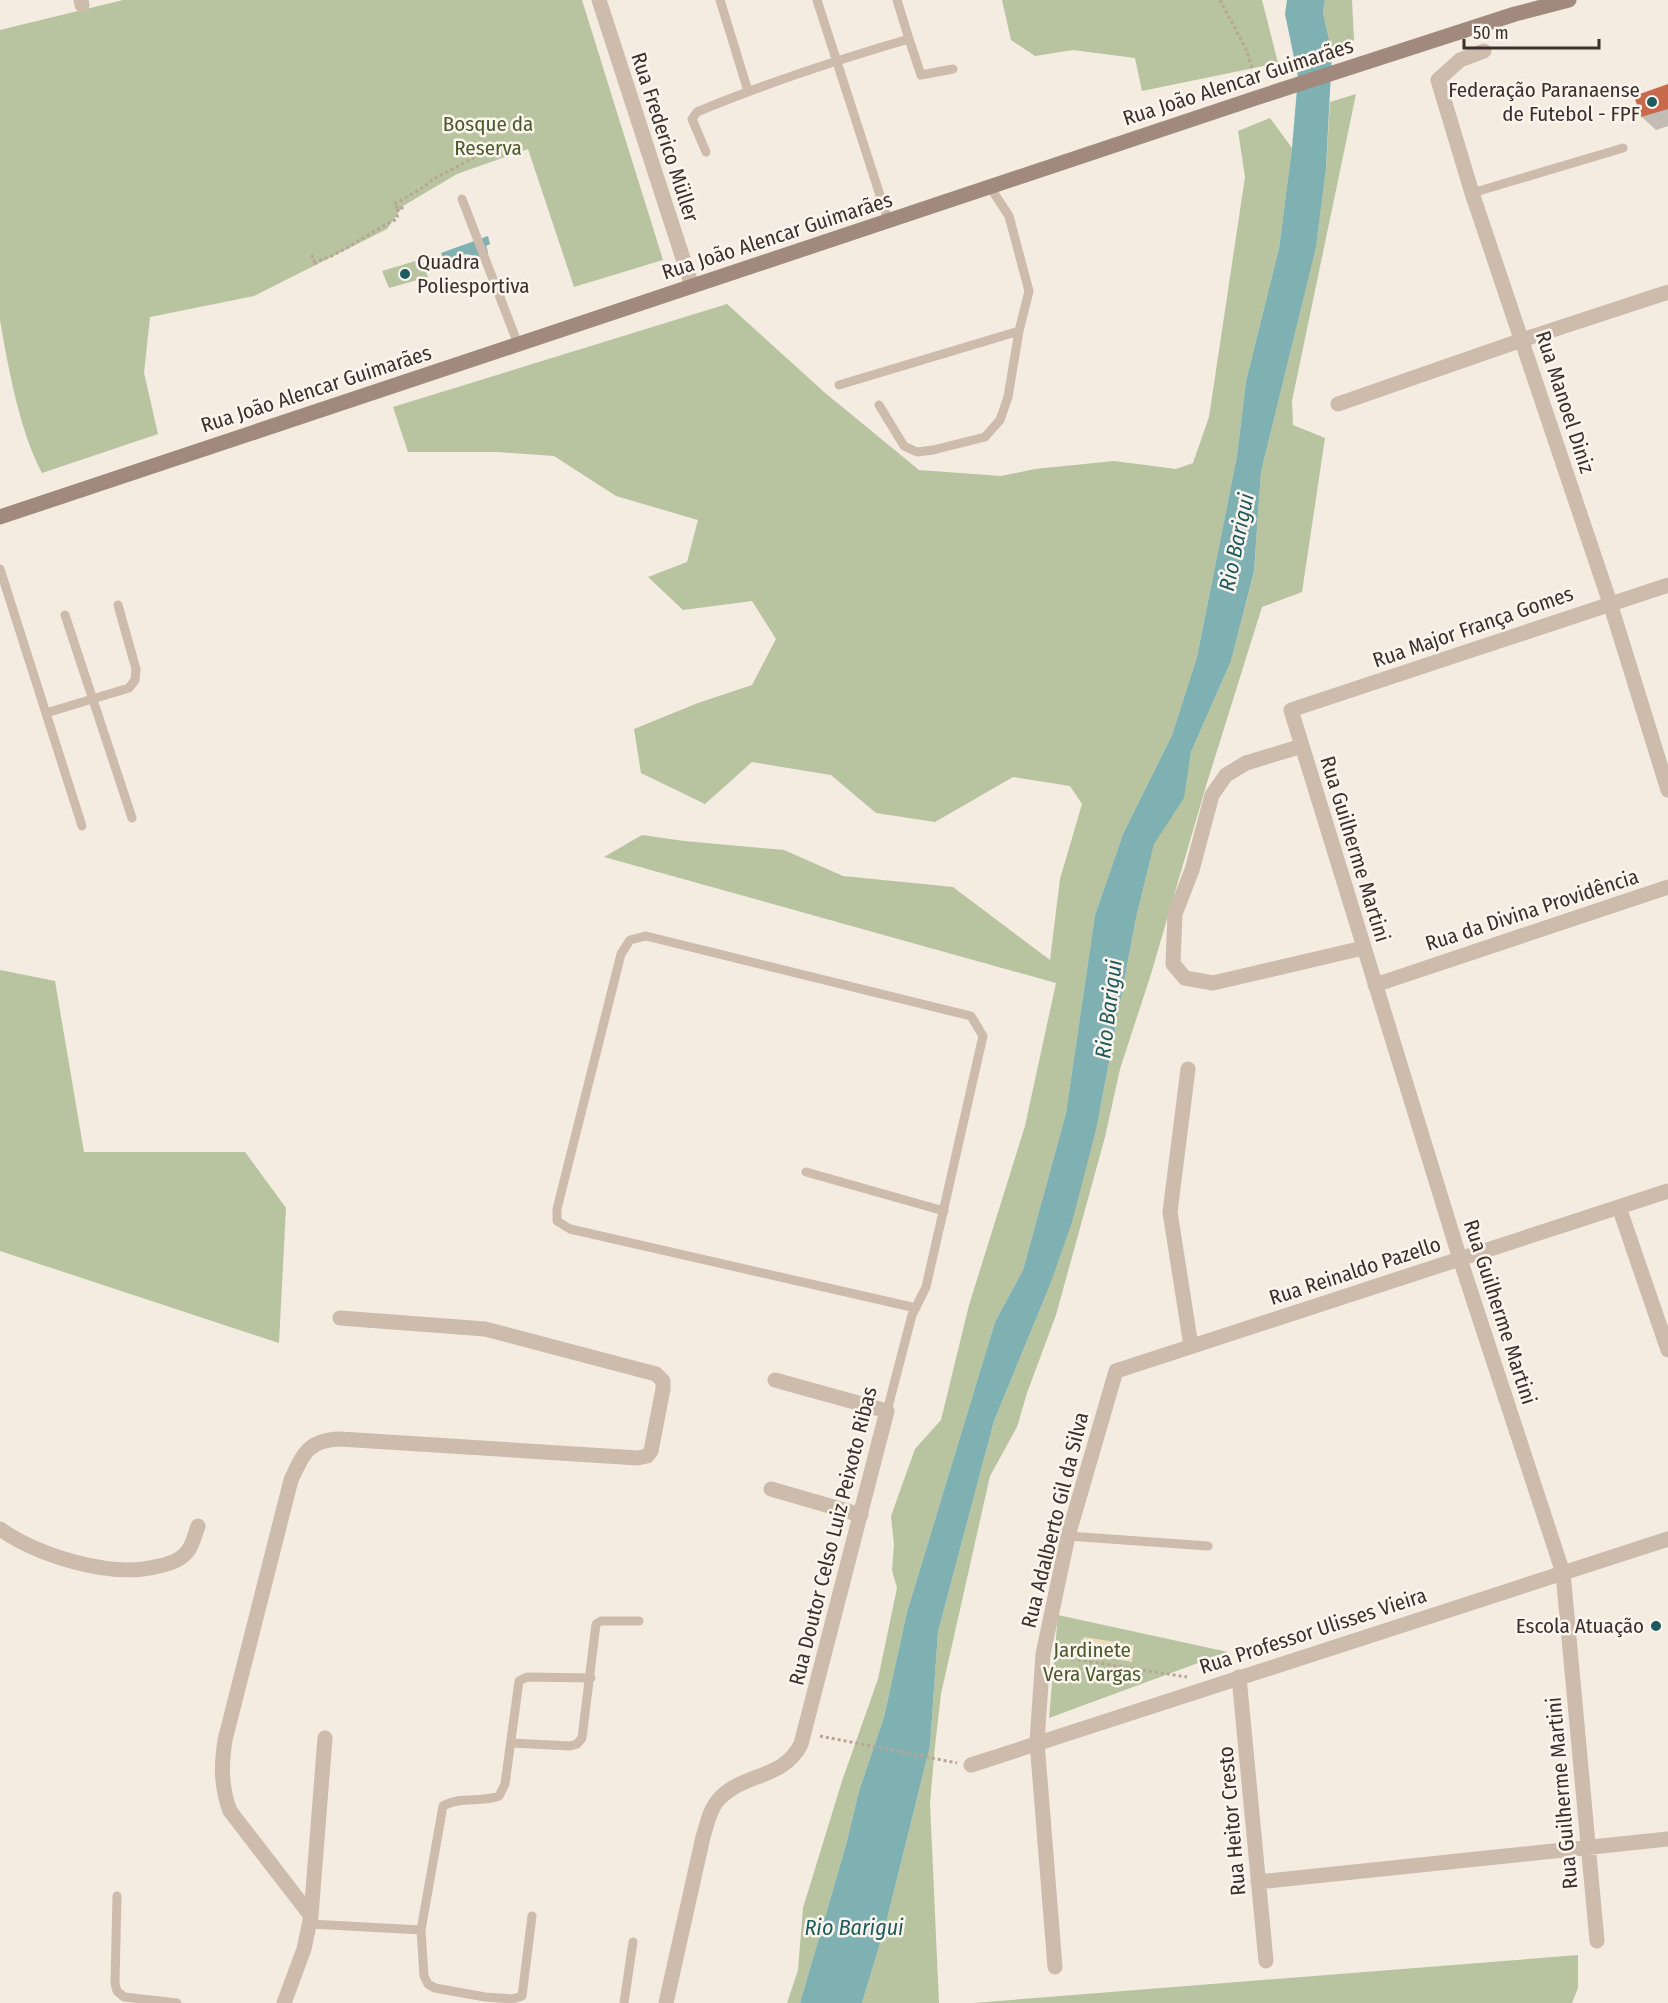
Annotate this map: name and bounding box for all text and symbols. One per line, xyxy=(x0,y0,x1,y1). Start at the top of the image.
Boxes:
scale bar xyxy=(1464,12,1599,50)
text: 50 m xyxy=(1473,22,1509,44)
street label: Rua João Alencar Guimarães xyxy=(1119,32,1357,132)
street label: Rua Frederico Müller xyxy=(625,49,705,226)
place label: Federação Paranaense de Futebol - FPF xyxy=(1448,77,1640,127)
marker: Federação Paranaense de Futebol - FPF xyxy=(1645,95,1659,109)
park label: Bosque da Reserva xyxy=(443,111,533,161)
street label: Rua João Alencar Guimarães xyxy=(658,186,896,286)
place label: Quadra Poliesportiva xyxy=(417,249,530,299)
marker: Quadra Poliesportiva xyxy=(398,267,412,281)
street label: Rua Manoel Diniz xyxy=(1530,328,1600,476)
street label: Rua João Alencar Guimarães xyxy=(197,339,435,439)
water label: Rio Barigui xyxy=(1213,490,1260,593)
street label: Rua Major França Gomes xyxy=(1369,580,1577,674)
street label: Rua Guilherme Martini xyxy=(1314,753,1396,945)
street label: Rua da Divina Providência xyxy=(1422,863,1642,957)
water label: Rio Barigui xyxy=(1089,958,1128,1060)
street label: Rua Guilherme Martini xyxy=(1458,1216,1542,1408)
street label: Rua Reinaldo Pazello xyxy=(1266,1231,1444,1311)
street label: Rua Doutor Celso Luiz Peixoto Ribas xyxy=(783,1384,883,1688)
street label: Rua Adalberto Gil da Silva xyxy=(1016,1409,1094,1631)
street label: Rua Professor Ulisses Vieira xyxy=(1196,1582,1430,1680)
place label: Escola Atuação xyxy=(1516,1613,1644,1639)
marker: Escola Atuação xyxy=(1649,1619,1663,1633)
park label: Jardinete Vera Vargas xyxy=(1043,1637,1141,1687)
street label: Rua Guilherme Martini xyxy=(1541,1696,1583,1890)
street label: Rua Heitor Cresto xyxy=(1213,1745,1251,1897)
water label: Rio Barigui xyxy=(804,1914,904,1941)

